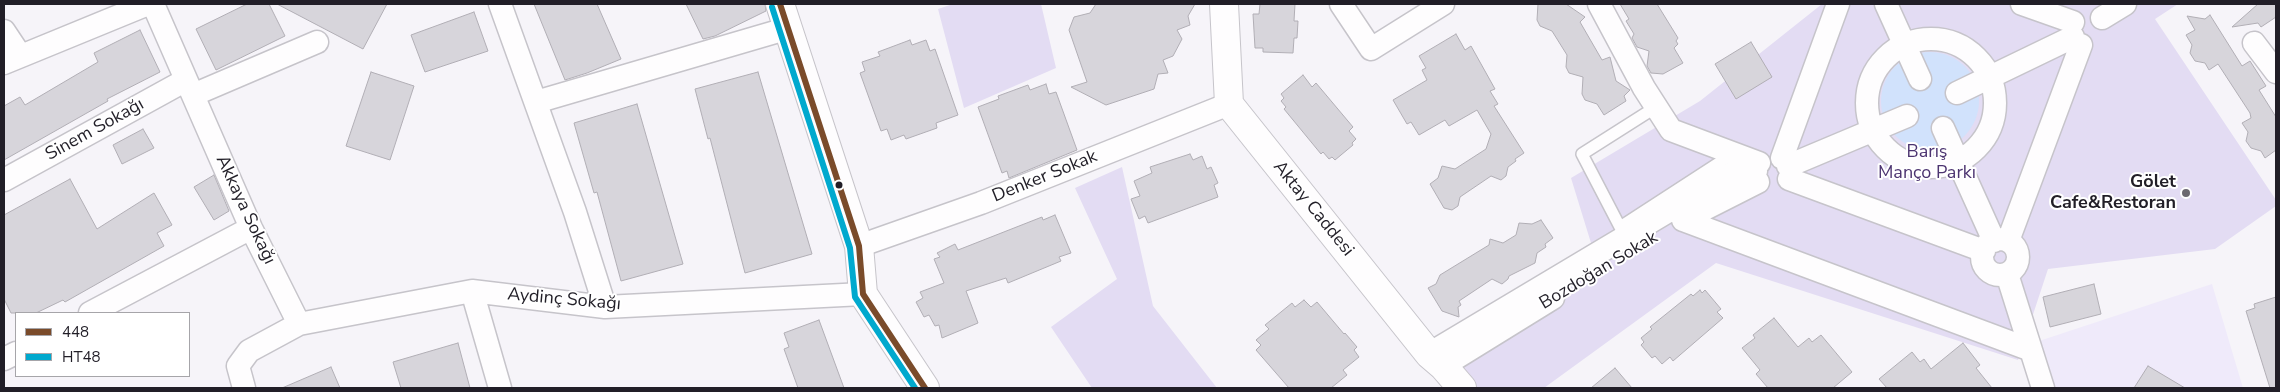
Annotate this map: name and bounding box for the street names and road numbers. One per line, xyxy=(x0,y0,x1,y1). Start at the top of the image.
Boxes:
street label: Sinem Sokağı xyxy=(42,94,148,166)
street label: Denker Sokak xyxy=(989,146,1101,208)
street label: Akkaya Sokağı xyxy=(210,152,280,268)
street label: Aktay Caddesi xyxy=(1268,157,1358,261)
street label: Bozdoğan Sokak xyxy=(1536,227,1662,315)
street label: Aydinç Sokağı xyxy=(506,284,622,316)

